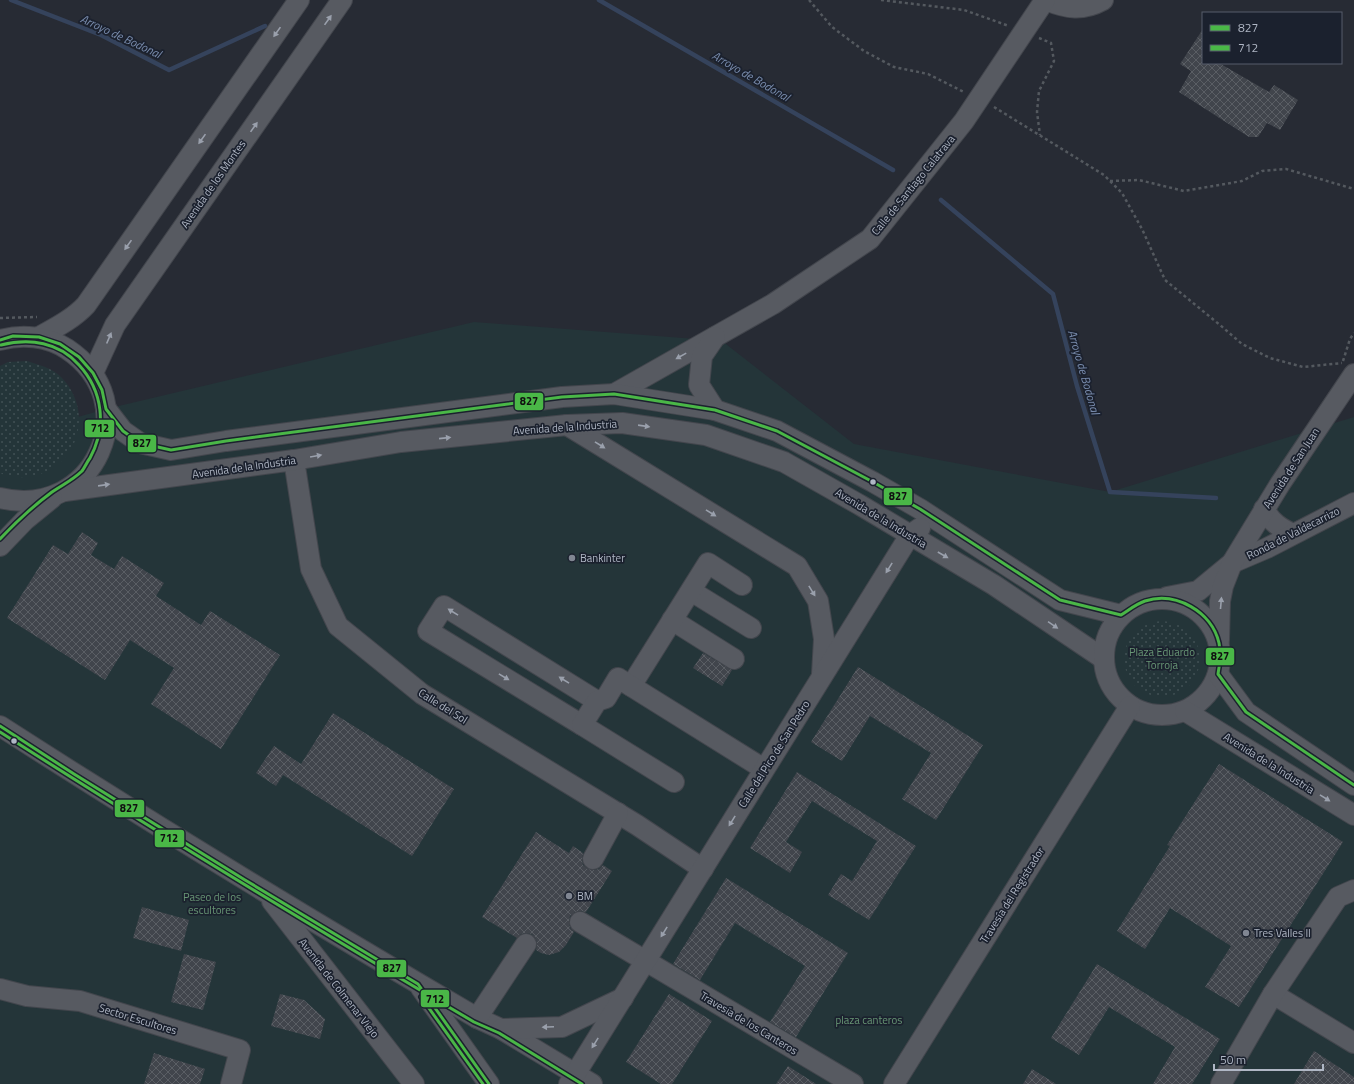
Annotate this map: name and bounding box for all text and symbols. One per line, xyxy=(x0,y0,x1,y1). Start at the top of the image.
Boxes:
water label: Arroyo de Bodonal xyxy=(77,9,166,64)
legend xyxy=(1202,12,1342,64)
one-way arrow xyxy=(324,15,332,25)
text: 827 xyxy=(1238,18,1258,37)
one-way arrow xyxy=(273,27,281,37)
text: 712 xyxy=(1238,38,1258,57)
water label: Arroyo de Bodonal xyxy=(708,46,795,107)
one-way arrow xyxy=(250,121,258,132)
street label: Calle de Santiago Calatrava xyxy=(868,131,959,239)
one-way arrow xyxy=(198,133,206,144)
street label: Avenida de los Montes xyxy=(177,137,249,231)
one-way arrow xyxy=(124,240,132,250)
water label: Arroyo de Bodonal xyxy=(1063,327,1106,418)
one-way arrow xyxy=(106,332,112,343)
one-way arrow xyxy=(675,353,687,359)
line badge: 827 xyxy=(514,392,544,411)
text: 827 xyxy=(520,393,538,409)
street label: Avenida de la Industria xyxy=(512,415,618,439)
line badge: 712 xyxy=(84,419,115,438)
text: 712 xyxy=(91,420,109,436)
one-way arrow xyxy=(638,423,650,429)
street label: Avenida de San Juan xyxy=(1259,424,1323,511)
line badge: 827 xyxy=(127,434,157,453)
one-way arrow xyxy=(439,434,451,441)
text: 827 xyxy=(133,435,151,451)
one-way arrow xyxy=(595,441,605,449)
street label: Avenida de la Industria xyxy=(191,452,297,482)
one-way arrow xyxy=(310,453,322,459)
unlabelled marker xyxy=(868,477,878,487)
one-way arrow xyxy=(98,482,110,489)
street label: Avenida de la Industria xyxy=(832,484,930,552)
line badge: 827 xyxy=(883,487,913,506)
text: 827 xyxy=(889,488,907,504)
street label: Ronda de Valdecarrizo xyxy=(1244,503,1342,563)
one-way arrow xyxy=(705,510,717,517)
place label: Bankinter xyxy=(580,550,625,566)
one-way arrow xyxy=(938,551,949,558)
marker: Bankinter xyxy=(567,553,577,563)
one-way arrow xyxy=(885,563,893,573)
one-way arrow xyxy=(808,586,816,596)
one-way arrow xyxy=(1217,597,1224,609)
one-way arrow xyxy=(448,608,459,615)
one-way arrow xyxy=(1048,621,1058,629)
park label: Plaza Eduardo Torroja xyxy=(1129,644,1195,673)
line badge: 827 xyxy=(1205,647,1235,666)
text: 827 xyxy=(1211,648,1229,664)
one-way arrow xyxy=(498,674,510,681)
one-way arrow xyxy=(558,677,570,684)
street label: Calle del Sol xyxy=(415,685,471,727)
street label: Calle del Pico de San Pedro xyxy=(734,697,814,811)
street label: Avenida de la Industria xyxy=(1220,729,1318,798)
unlabelled marker xyxy=(9,736,19,746)
one-way arrow xyxy=(1319,794,1331,801)
line badge: 827 xyxy=(114,799,145,818)
text: 827 xyxy=(120,800,138,816)
one-way arrow xyxy=(728,816,736,827)
line badge: 712 xyxy=(154,829,185,848)
text: 712 xyxy=(160,830,178,846)
street label: Travesía del Registrador xyxy=(976,844,1048,946)
place label: BM xyxy=(577,888,593,904)
park label: Paseo de los escultores xyxy=(183,889,241,918)
marker: BM xyxy=(564,891,574,901)
place label: Tres Valles II xyxy=(1254,925,1311,941)
one-way arrow xyxy=(660,926,667,938)
marker: Tres Valles II xyxy=(1241,928,1251,938)
street label: Avenida de Colmenar Viejo xyxy=(295,935,383,1041)
line badge: 827 xyxy=(376,959,407,978)
text: 827 xyxy=(383,960,401,976)
street label: Travesía de los Canteros xyxy=(697,987,801,1059)
line badge: 712 xyxy=(420,989,450,1008)
text: 712 xyxy=(426,991,444,1007)
street label: Sector Escultores xyxy=(97,1000,179,1038)
park label: plaza canteros xyxy=(835,1012,903,1028)
one-way arrow xyxy=(541,1024,554,1030)
one-way arrow xyxy=(591,1037,599,1048)
scale bar xyxy=(1214,1046,1323,1072)
text: 50 m xyxy=(1220,1050,1246,1069)

